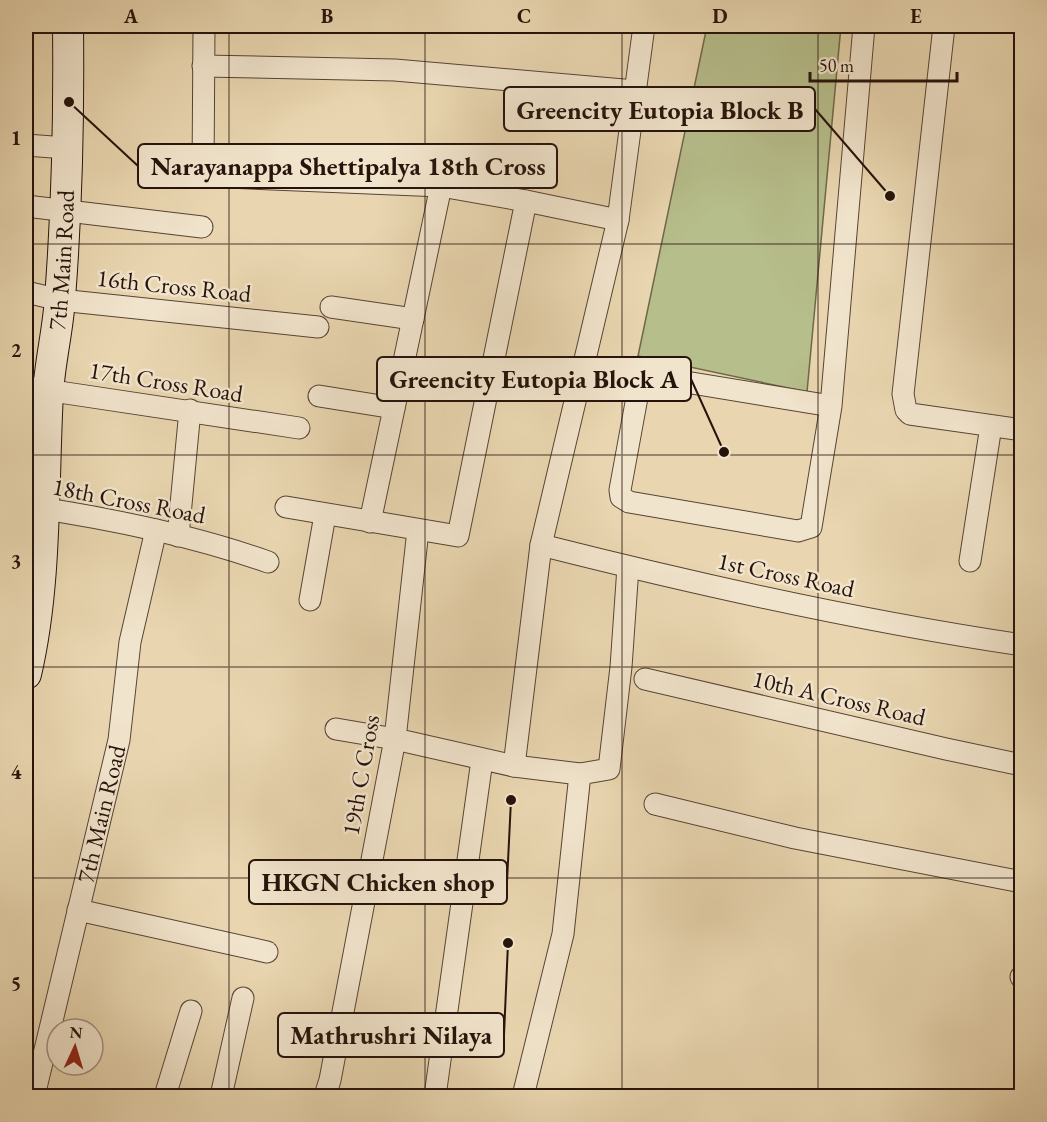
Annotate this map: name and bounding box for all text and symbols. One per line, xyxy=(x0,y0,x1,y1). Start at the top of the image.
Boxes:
text: A xyxy=(123,3,139,29)
text: B xyxy=(321,3,333,29)
text: C xyxy=(517,3,531,29)
text: D xyxy=(712,3,728,29)
text: E xyxy=(910,3,922,29)
scale bar xyxy=(810,45,957,83)
text: 50 m xyxy=(819,54,854,77)
callout: Greencity Eutopia Block B xyxy=(504,87,815,131)
text: Greencity Eutopia Block B xyxy=(516,93,804,127)
text: 1 xyxy=(11,125,21,151)
callout: Narayanappa Shettipalya 18th Cross xyxy=(138,144,557,188)
text: Narayanappa Shettipalya 18th Cross xyxy=(150,149,546,183)
street label: 7th Main Road xyxy=(41,188,81,332)
street label: 16th Cross Road xyxy=(95,262,254,309)
text: 2 xyxy=(11,337,22,363)
street label: 17th Cross Road xyxy=(87,354,246,409)
callout: Greencity Eutopia Block A xyxy=(377,357,691,401)
text: Greencity Eutopia Block A xyxy=(389,362,679,396)
street label: 18th Cross Road xyxy=(50,470,209,531)
street label: 1st Cross Road xyxy=(715,545,858,604)
text: 3 xyxy=(11,548,21,574)
street label: 10th A Cross Road xyxy=(750,663,929,733)
street label: 19th C Cross xyxy=(335,712,386,838)
street label: 7th Main Road xyxy=(69,741,132,886)
text: 4 xyxy=(11,759,22,785)
callout: HKGN Chicken shop xyxy=(249,860,507,904)
text: HKGN Chicken shop xyxy=(261,865,495,899)
text: 5 xyxy=(11,970,21,996)
callout: Mathrushri Nilaya xyxy=(278,1013,504,1057)
north arrow xyxy=(45,1017,105,1077)
text: Mathrushri Nilaya xyxy=(290,1018,493,1052)
text: N xyxy=(69,1022,83,1043)

